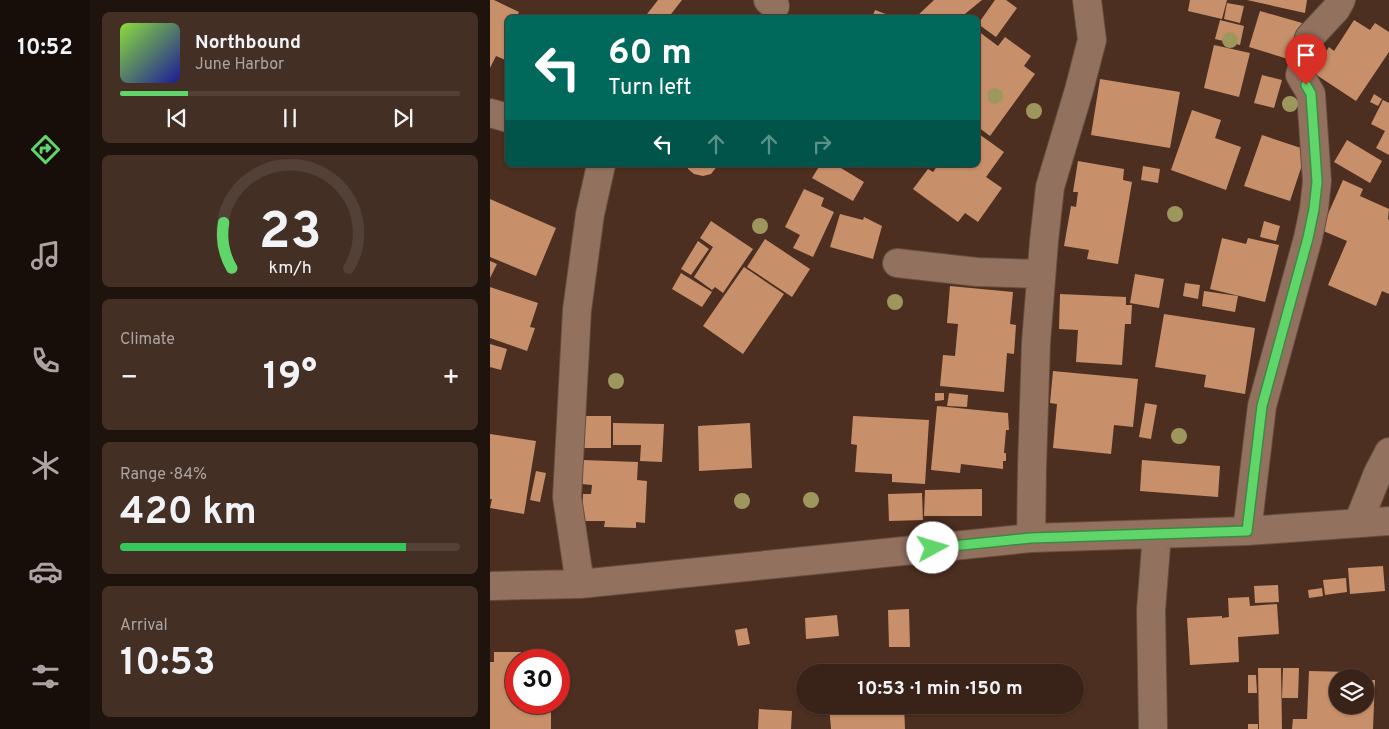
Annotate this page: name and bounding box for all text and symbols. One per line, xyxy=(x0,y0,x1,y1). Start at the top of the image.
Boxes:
text: Northbound xyxy=(195,31,301,55)
text: 60 m xyxy=(608,32,692,76)
pin xyxy=(1285,34,1327,85)
text: 10:52 xyxy=(17,35,73,62)
icon: left xyxy=(525,35,590,100)
icon: arrive xyxy=(1292,41,1320,69)
text: June Harbor xyxy=(195,55,284,75)
text: Turn left xyxy=(608,75,691,102)
icon: previous xyxy=(163,104,191,132)
icon: pause xyxy=(276,104,304,132)
icon: next xyxy=(389,104,417,132)
icon: left xyxy=(649,130,677,158)
icon: ahead xyxy=(702,130,730,158)
icon: ahead xyxy=(755,130,783,158)
icon: right xyxy=(808,130,836,158)
icon: directions xyxy=(28,132,63,167)
text: 23 xyxy=(259,201,321,267)
icon: music xyxy=(28,238,63,273)
text: km/h xyxy=(268,257,312,280)
text: Climate xyxy=(120,330,175,350)
icon: phone xyxy=(28,343,63,378)
text: 19° xyxy=(263,354,317,403)
text: − xyxy=(120,361,138,397)
text: + xyxy=(442,361,460,397)
icon: climate xyxy=(28,448,63,483)
text: Range · 84% xyxy=(120,465,207,485)
text: 420 km xyxy=(120,489,257,538)
position arrow xyxy=(906,521,958,573)
icon: car xyxy=(28,554,63,589)
text: Arrival xyxy=(120,616,168,636)
text: 10:53 xyxy=(120,640,215,689)
speed limit sign: 30 xyxy=(505,649,570,714)
icon: filters xyxy=(28,659,63,694)
map controls xyxy=(1329,669,1374,714)
button: layers xyxy=(1329,669,1374,714)
text: 10:53 · 1 min · 150 m xyxy=(857,677,1023,701)

